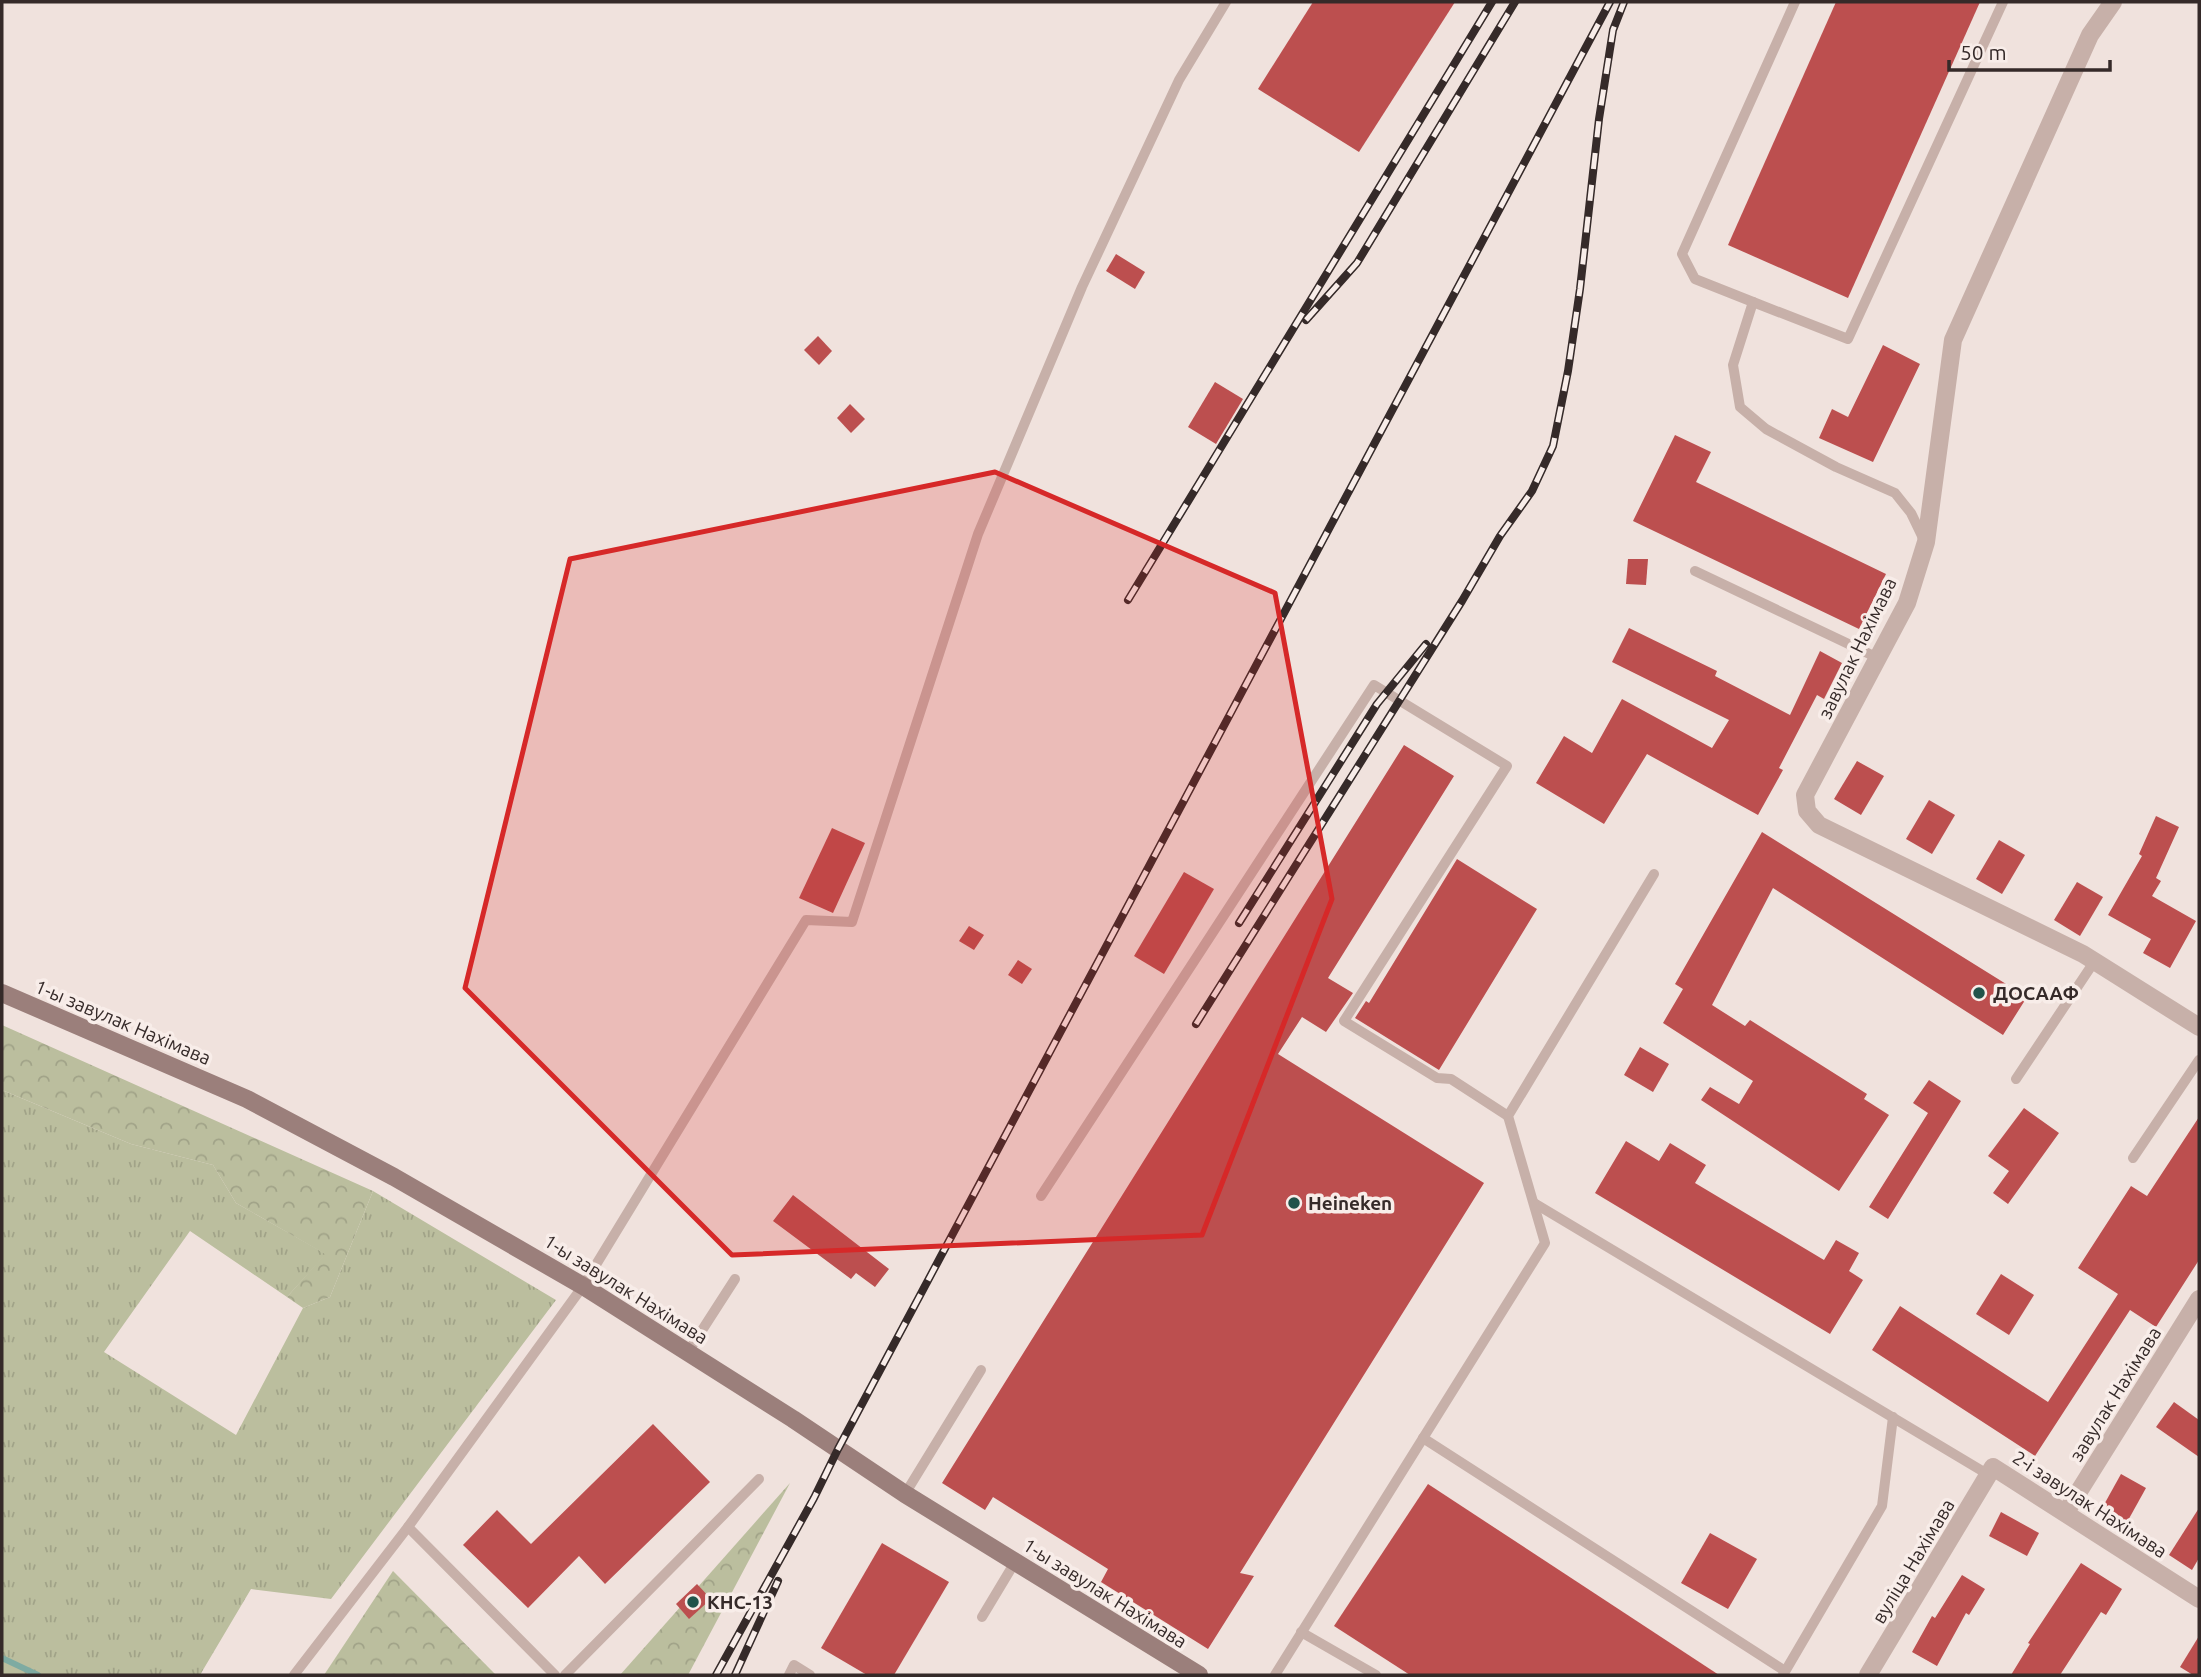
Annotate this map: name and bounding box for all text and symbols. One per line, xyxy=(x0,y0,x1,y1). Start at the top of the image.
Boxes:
scale bar xyxy=(1949,28,2110,72)
text: 50 m xyxy=(1960,40,2007,64)
street label: завулак Нахімава xyxy=(1813,574,1901,722)
street label: 1-ы завулак Нахімава xyxy=(32,975,214,1069)
place label: ДОСААФ xyxy=(1993,982,2079,1004)
marker: ДОСААФ xyxy=(1971,985,1987,1001)
place label: Heineken xyxy=(1308,1192,1392,1214)
marker: Heineken xyxy=(1286,1195,1302,1211)
street label: 1-ы завулак Нахімава xyxy=(540,1230,712,1348)
street label: завулак Нахімава xyxy=(2065,1323,2165,1465)
street label: 2-і завулак Нахімава xyxy=(2009,1446,2171,1562)
street label: вуліца Нахімава xyxy=(1867,1495,1959,1627)
street label: 1-ы завулак Нахімава xyxy=(1019,1534,1191,1652)
place label: КНС-13 xyxy=(707,1591,773,1613)
marker: КНС-13 xyxy=(685,1594,701,1610)

